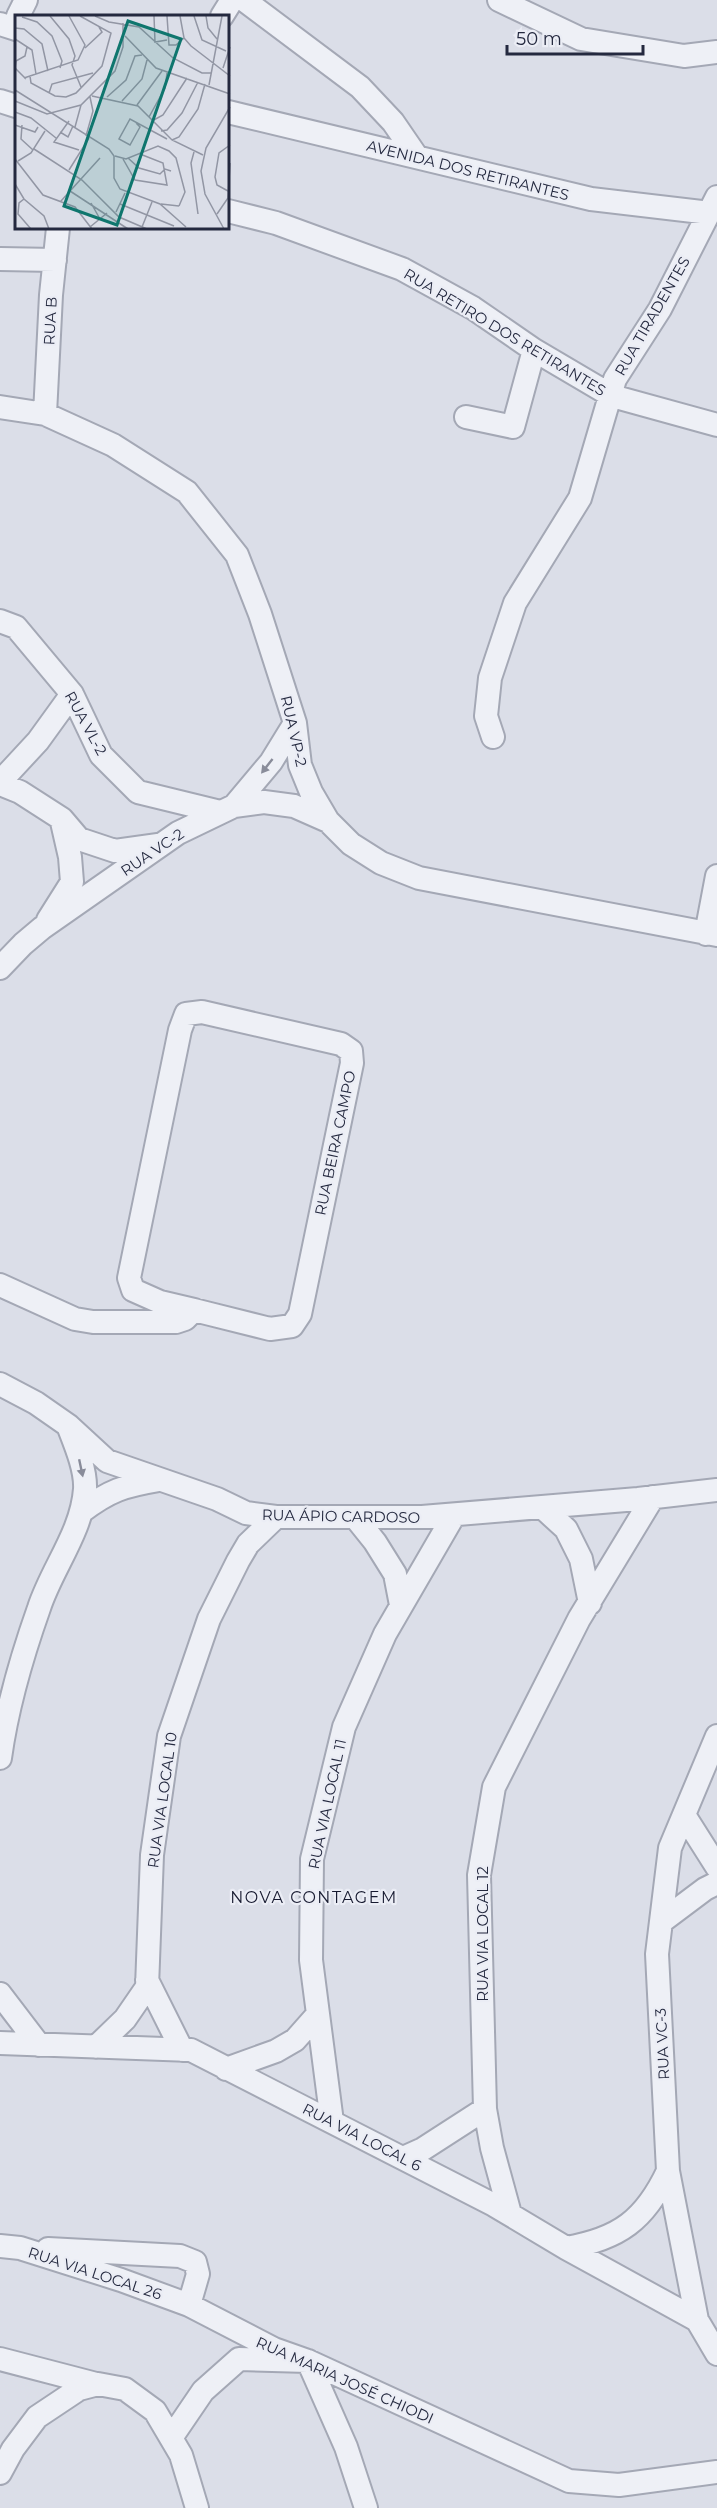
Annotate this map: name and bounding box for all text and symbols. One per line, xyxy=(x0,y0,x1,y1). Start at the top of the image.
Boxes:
inset map xyxy=(15,15,230,230)
scale bar xyxy=(507,18,644,56)
text: 50 m xyxy=(516,28,562,50)
street label: AVENIDA DOS RETIRANTES xyxy=(365,136,571,204)
street label: RUA TIRADENTES xyxy=(610,253,694,379)
street label: RUA RETIRO DOS RETIRANTES xyxy=(401,264,609,400)
street label: RUA B xyxy=(39,296,61,346)
street label: RUA VL-2 xyxy=(61,688,111,758)
street label: RUA VP-2 xyxy=(277,694,311,768)
one-way arrow xyxy=(261,758,274,774)
street label: RUA VC-2 xyxy=(117,824,187,880)
street label: RUA BEIRA CAMPO xyxy=(310,1069,360,1217)
one-way arrow xyxy=(77,1459,86,1478)
street label: RUA ÁPIO CARDOSO xyxy=(262,1505,420,1527)
street label: RUA VIA LOCAL 10 xyxy=(143,1731,181,1869)
street label: RUA VIA LOCAL 11 xyxy=(304,1737,350,1871)
street label: RUA VIA LOCAL 12 xyxy=(473,1866,492,2002)
district label: NOVA CONTAGEM xyxy=(230,1888,398,1907)
street label: RUA VC-3 xyxy=(651,2008,673,2080)
street label: RUA VIA LOCAL 6 xyxy=(299,2099,425,2175)
street label: RUA VIA LOCAL 26 xyxy=(26,2242,164,2304)
street label: RUA MARIA JOSÉ CHIODI xyxy=(253,2332,437,2428)

